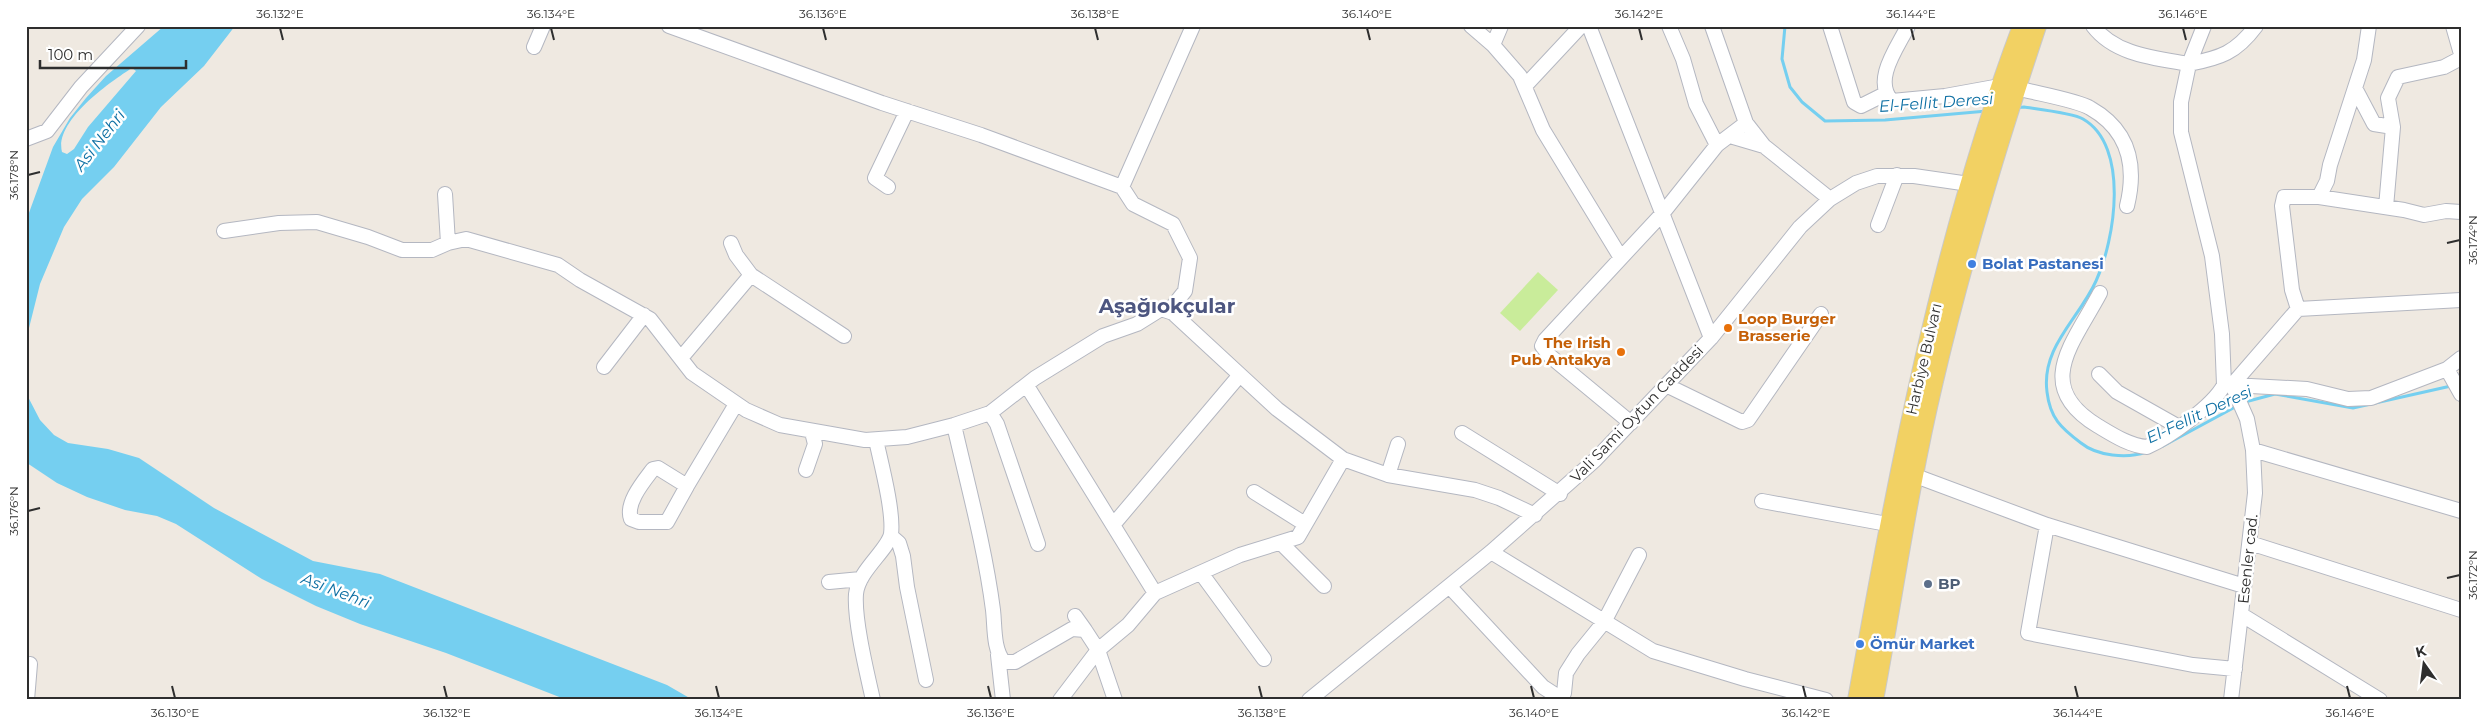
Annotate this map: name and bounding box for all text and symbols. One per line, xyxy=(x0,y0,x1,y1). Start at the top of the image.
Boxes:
text: 36.132°E xyxy=(256,6,304,21)
text: 36.134°E xyxy=(527,6,575,21)
text: 36.136°E xyxy=(799,6,847,21)
text: 36.138°E xyxy=(1071,6,1119,21)
text: 36.140°E xyxy=(1342,6,1392,21)
text: 36.142°E xyxy=(1615,6,1663,21)
text: 36.144°E xyxy=(1886,6,1936,21)
text: 36.146°E xyxy=(2159,6,2207,21)
scale bar xyxy=(40,38,186,70)
text: 100 m xyxy=(48,45,93,64)
water label: El-Fellit Deresi xyxy=(1878,89,1995,116)
water label: Asi Nehri xyxy=(69,106,129,175)
text: 36.178°N xyxy=(6,150,21,200)
text: 36.174°N xyxy=(2465,215,2480,265)
place label: Bolat Pastanesi xyxy=(1982,254,2104,273)
marker: Bolat Pastanesi xyxy=(1966,258,1978,270)
district label: Aşağıokçular xyxy=(1098,294,1236,318)
street label: Harbiye Bulvarı xyxy=(1901,301,1946,417)
place label: Loop Burger Brasserie xyxy=(1738,309,1836,345)
marker: Loop Burger Brasserie xyxy=(1722,322,1734,334)
place label: The Irish Pub Antakya xyxy=(1510,333,1611,369)
street label: Vali Sami Oytun Caddesi xyxy=(1566,341,1707,486)
marker: The Irish Pub Antakya xyxy=(1615,346,1627,358)
water label: El-Fellit Deresi xyxy=(2143,381,2256,447)
text: 36.176°N xyxy=(6,486,21,536)
street label: Esenler cad. xyxy=(2233,513,2262,605)
text: 36.172°N xyxy=(2465,550,2480,600)
water label: Asi Nehri xyxy=(298,568,373,612)
place label: BP xyxy=(1938,574,1960,593)
marker: BP xyxy=(1922,578,1934,590)
place label: Ömür Market xyxy=(1870,634,1975,653)
marker: Ömür Market xyxy=(1854,638,1866,650)
north arrow xyxy=(2400,638,2450,688)
text: K xyxy=(2414,641,2429,661)
text: 36.130°E xyxy=(151,705,199,720)
text: 36.132°E xyxy=(423,705,471,720)
text: 36.134°E xyxy=(695,705,743,720)
text: 36.136°E xyxy=(967,705,1015,720)
text: 36.138°E xyxy=(1238,705,1286,720)
text: 36.140°E xyxy=(1509,705,1559,720)
text: 36.142°E xyxy=(1782,705,1830,720)
text: 36.144°E xyxy=(2053,705,2103,720)
text: 36.146°E xyxy=(2326,705,2374,720)

